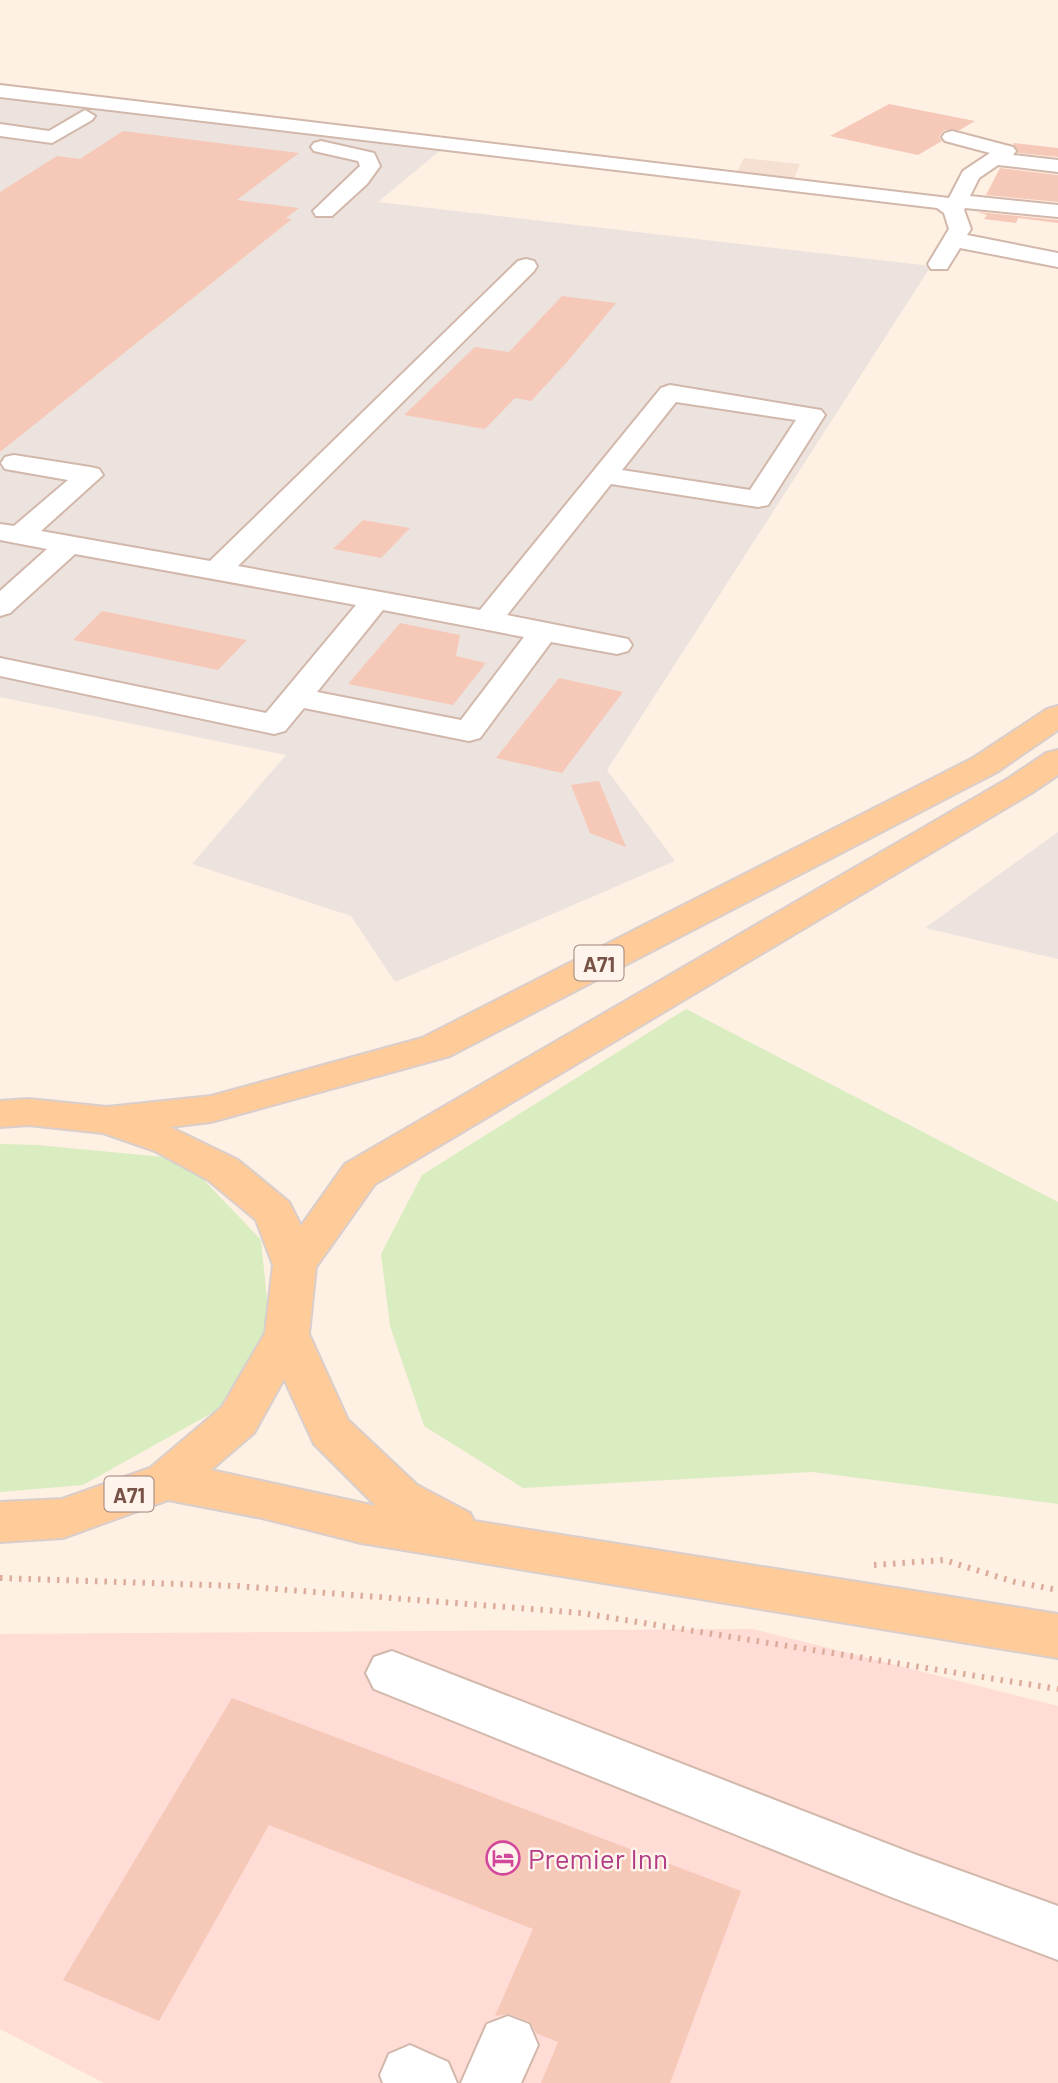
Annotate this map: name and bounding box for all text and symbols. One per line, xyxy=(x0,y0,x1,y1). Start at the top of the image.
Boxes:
road number: A71 xyxy=(574,946,624,981)
road number: A71 xyxy=(104,1476,154,1512)
hotel icon: Premier Inn xyxy=(484,1839,522,1877)
place label: Premier Inn xyxy=(528,1841,668,1875)

